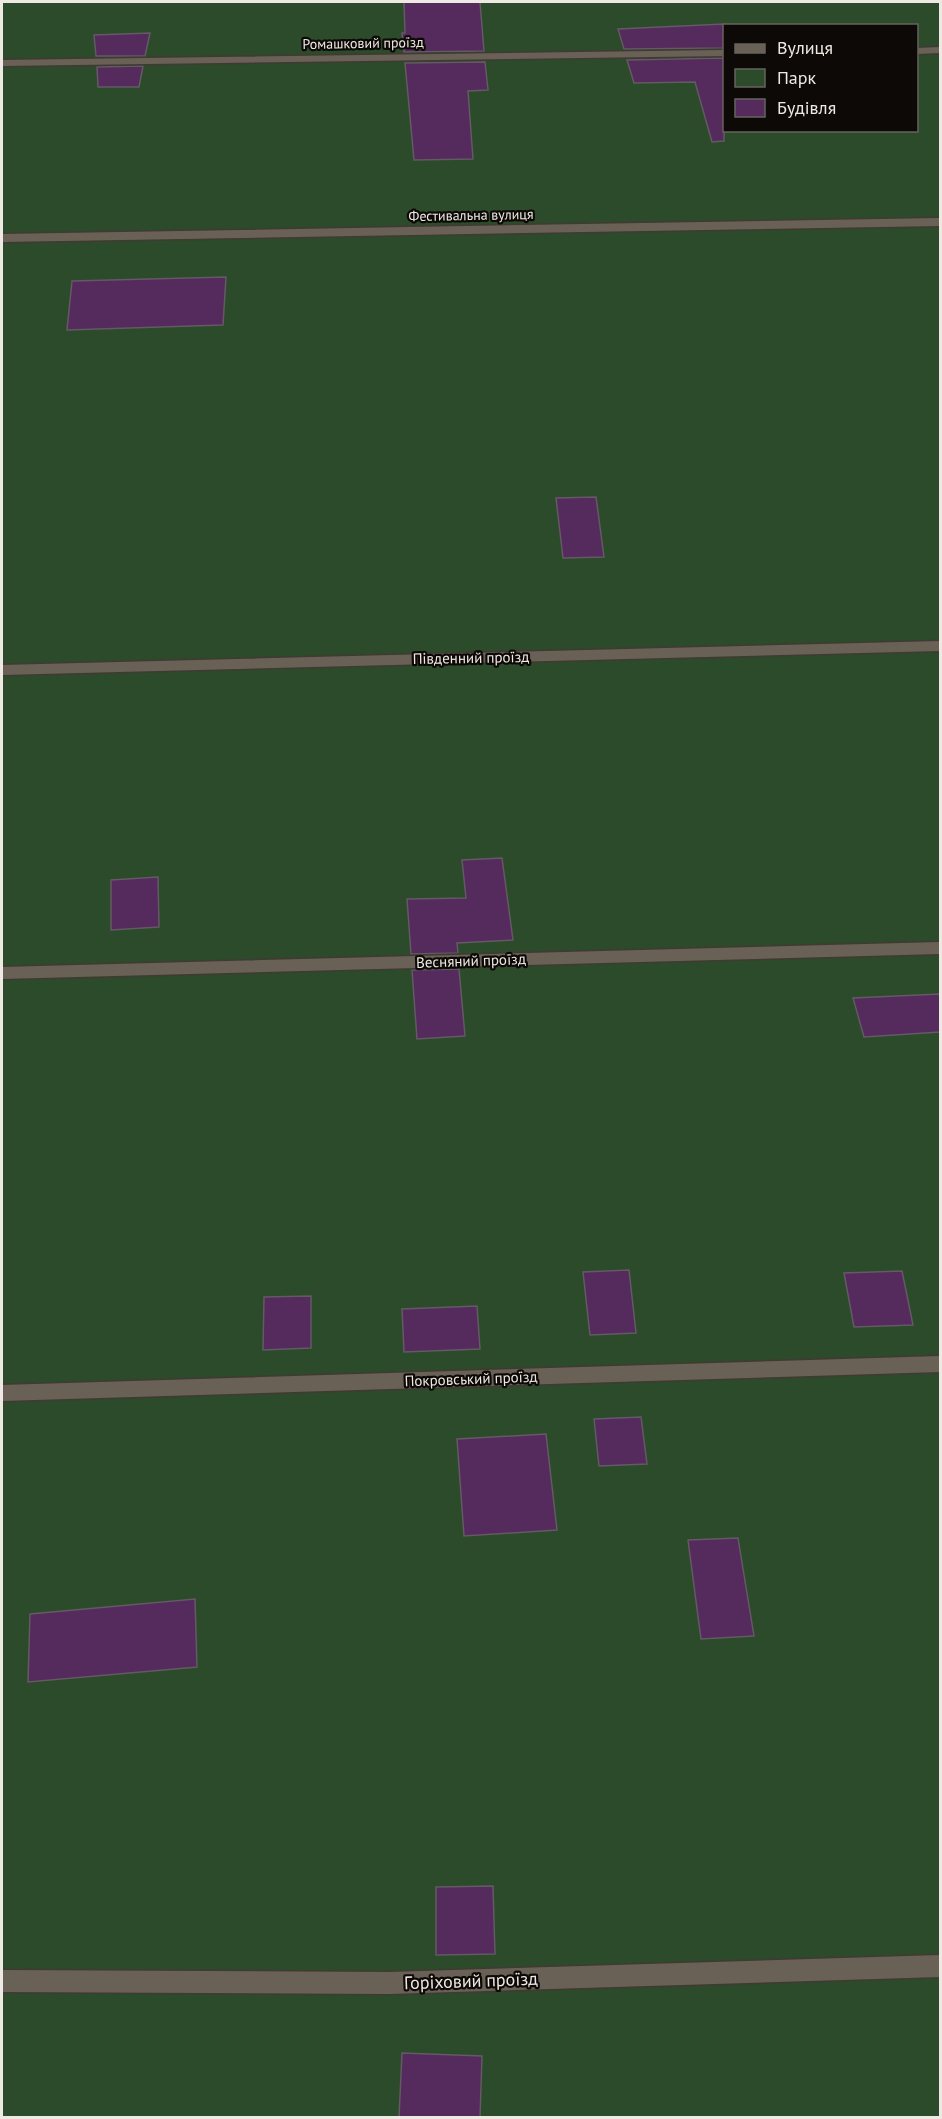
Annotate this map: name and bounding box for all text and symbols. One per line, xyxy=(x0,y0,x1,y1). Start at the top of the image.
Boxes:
legend xyxy=(723,24,918,132)
street label: Ромашковий проїзд xyxy=(302,33,424,53)
text: Вулиця xyxy=(777,36,833,59)
text: Парк xyxy=(777,66,817,89)
text: Будівля xyxy=(777,96,836,119)
street label: Фестивальна вулиця xyxy=(408,205,534,225)
street label: Південний проїзд xyxy=(412,647,530,668)
street label: Весняний проїзд xyxy=(416,949,526,972)
street label: Покровський проїзд xyxy=(404,1367,538,1390)
street label: Горіховий проїзд xyxy=(404,1967,539,1994)

